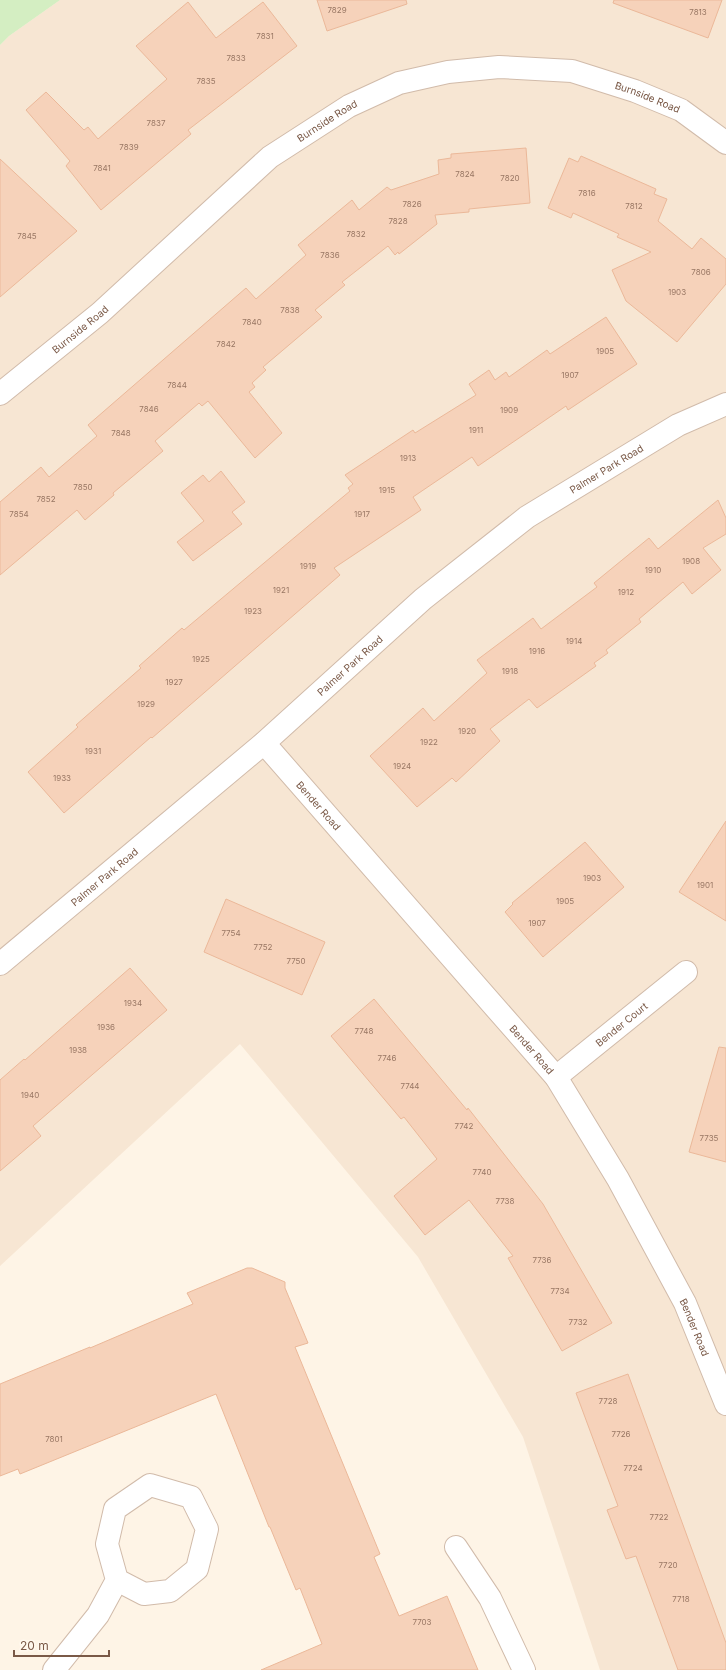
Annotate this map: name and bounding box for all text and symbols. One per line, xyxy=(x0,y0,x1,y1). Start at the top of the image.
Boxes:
house number: 7829 xyxy=(327,5,347,15)
house number: 7813 xyxy=(689,7,707,17)
house number: 7831 xyxy=(256,31,274,41)
house number: 7833 xyxy=(226,53,246,63)
house number: 7835 xyxy=(196,76,216,86)
street label: Burnside Road xyxy=(614,79,682,115)
street label: Burnside Road xyxy=(295,97,359,144)
house number: 7837 xyxy=(147,118,166,128)
house number: 7839 xyxy=(119,142,139,152)
house number: 7841 xyxy=(93,163,111,173)
house number: 7824 xyxy=(455,169,475,179)
house number: 7820 xyxy=(500,173,520,183)
house number: 7816 xyxy=(578,188,596,198)
house number: 7826 xyxy=(402,199,422,209)
house number: 7812 xyxy=(625,201,643,211)
house number: 7828 xyxy=(388,216,408,226)
house number: 7832 xyxy=(346,229,366,239)
house number: 7845 xyxy=(17,231,37,241)
house number: 7836 xyxy=(320,250,340,260)
house number: 7806 xyxy=(691,267,711,277)
house number: 1903 xyxy=(668,287,686,297)
street label: Burnside Road xyxy=(49,303,111,356)
house number: 7838 xyxy=(280,305,300,315)
house number: 7840 xyxy=(242,317,262,327)
house number: 7842 xyxy=(216,339,236,349)
house number: 1905 xyxy=(596,346,614,356)
house number: 1907 xyxy=(561,370,579,380)
house number: 7844 xyxy=(167,380,187,390)
house number: 7846 xyxy=(139,404,159,414)
house number: 1909 xyxy=(500,405,518,415)
house number: 1911 xyxy=(469,425,483,435)
house number: 7848 xyxy=(111,428,131,438)
street label: Palmer Park Road xyxy=(567,442,645,496)
house number: 1913 xyxy=(400,453,416,463)
house number: 7850 xyxy=(73,482,93,492)
house number: 1915 xyxy=(379,485,395,495)
house number: 7852 xyxy=(36,494,56,504)
house number: 7854 xyxy=(9,509,29,519)
house number: 1917 xyxy=(354,509,370,519)
house number: 1908 xyxy=(682,556,700,566)
house number: 1919 xyxy=(300,561,316,571)
house number: 1910 xyxy=(645,565,661,575)
house number: 1921 xyxy=(273,585,289,595)
house number: 1912 xyxy=(618,587,634,597)
house number: 1923 xyxy=(244,606,262,616)
street label: Palmer Park Road xyxy=(315,633,385,698)
house number: 1914 xyxy=(566,636,582,646)
house number: 1916 xyxy=(529,646,545,656)
house number: 1925 xyxy=(192,654,210,664)
house number: 1918 xyxy=(502,666,518,676)
house number: 1927 xyxy=(165,677,183,687)
house number: 1929 xyxy=(137,699,155,709)
house number: 1920 xyxy=(458,726,476,736)
house number: 1922 xyxy=(420,737,438,747)
house number: 1931 xyxy=(85,746,101,756)
house number: 1924 xyxy=(393,761,411,771)
house number: 1933 xyxy=(53,773,71,783)
street label: Bender Road xyxy=(294,779,343,832)
street label: Palmer Park Road xyxy=(68,845,140,908)
house number: 1903 xyxy=(583,873,601,883)
house number: 1901 xyxy=(697,880,713,890)
house number: 1905 xyxy=(556,896,574,906)
house number: 1907 xyxy=(528,918,546,928)
house number: 7754 xyxy=(221,928,241,938)
house number: 7752 xyxy=(254,942,273,952)
house number: 7750 xyxy=(286,956,306,966)
house number: 1934 xyxy=(124,998,142,1008)
street label: Bender Court xyxy=(593,999,650,1049)
house number: 1936 xyxy=(97,1022,115,1032)
street label: Bender Road xyxy=(507,1023,556,1076)
house number: 7748 xyxy=(355,1026,373,1036)
house number: 1938 xyxy=(69,1045,87,1055)
house number: 7746 xyxy=(378,1053,396,1063)
house number: 7744 xyxy=(400,1081,420,1091)
house number: 1940 xyxy=(21,1090,39,1100)
house number: 7742 xyxy=(455,1121,474,1131)
house number: 7735 xyxy=(700,1133,719,1143)
house number: 7740 xyxy=(473,1167,491,1177)
house number: 7738 xyxy=(496,1196,515,1206)
house number: 7736 xyxy=(533,1255,552,1265)
house number: 7734 xyxy=(550,1286,570,1296)
street label: Bender Road xyxy=(678,1296,712,1358)
house number: 7732 xyxy=(569,1317,588,1327)
house number: 7728 xyxy=(598,1396,618,1406)
house number: 7726 xyxy=(611,1429,631,1439)
house number: 7801 xyxy=(45,1434,63,1444)
house number: 7724 xyxy=(623,1463,643,1473)
house number: 7722 xyxy=(650,1512,669,1522)
house number: 7720 xyxy=(658,1560,678,1570)
house number: 7718 xyxy=(672,1594,690,1604)
house number: 7703 xyxy=(412,1617,432,1627)
scale bar xyxy=(14,1632,109,1658)
text: 20 m xyxy=(20,1638,49,1653)

